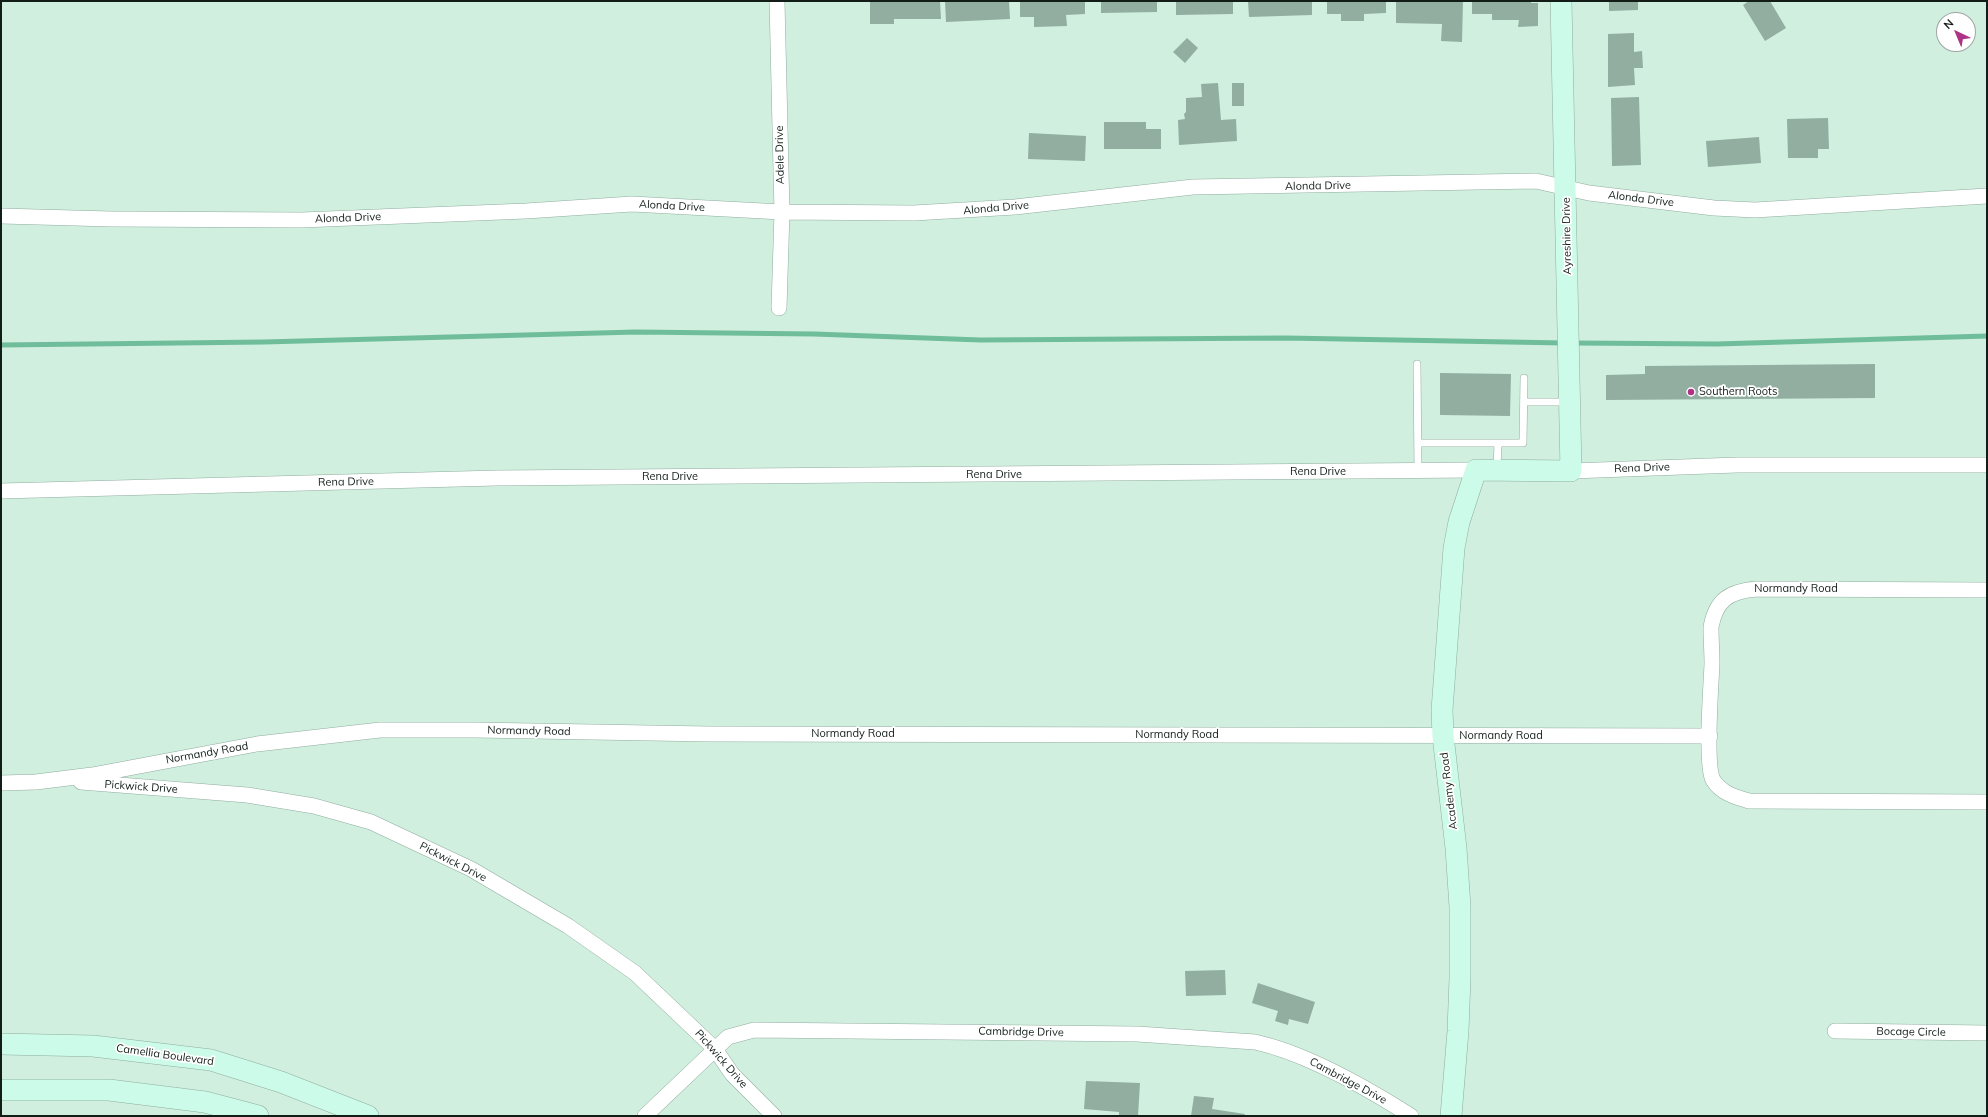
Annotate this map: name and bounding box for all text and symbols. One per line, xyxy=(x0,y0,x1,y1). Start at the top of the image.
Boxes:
north arrow xyxy=(1936,12,1976,52)
text: N xyxy=(1941,16,1956,32)
street label: Adele Drive xyxy=(773,126,787,184)
street label: Alonda Drive xyxy=(1285,179,1351,193)
street label: Alonda Drive xyxy=(1607,188,1675,210)
street label: Ayreshire Drive xyxy=(1560,197,1574,275)
street label: Alonda Drive xyxy=(639,198,705,214)
street label: Alonda Drive xyxy=(963,199,1029,217)
street label: Alonda Drive xyxy=(315,210,381,226)
place label: Southern Roots xyxy=(1699,385,1777,399)
marker: Southern Roots xyxy=(1686,387,1696,397)
street label: Rena Drive xyxy=(1614,460,1670,476)
street label: Rena Drive xyxy=(1290,465,1346,479)
street label: Rena Drive xyxy=(966,468,1022,482)
street label: Rena Drive xyxy=(642,470,698,484)
street label: Rena Drive xyxy=(318,475,374,489)
street label: Normandy Road xyxy=(1754,582,1838,596)
street label: Normandy Road xyxy=(487,724,571,738)
street label: Normandy Road xyxy=(811,727,895,741)
street label: Normandy Road xyxy=(1135,728,1219,742)
street label: Normandy Road xyxy=(1459,729,1543,743)
street label: Normandy Road xyxy=(165,739,249,767)
street label: Academy Road xyxy=(1438,752,1460,830)
street label: Pickwick Drive xyxy=(104,778,178,796)
street label: Pickwick Drive xyxy=(417,839,489,885)
street label: Cambridge Drive xyxy=(978,1025,1064,1039)
street label: Bocage Circle xyxy=(1876,1025,1946,1039)
street label: Pickwick Drive xyxy=(692,1027,750,1091)
street label: Camellia Boulevard xyxy=(115,1042,215,1068)
street label: Cambridge Drive xyxy=(1307,1055,1389,1107)

